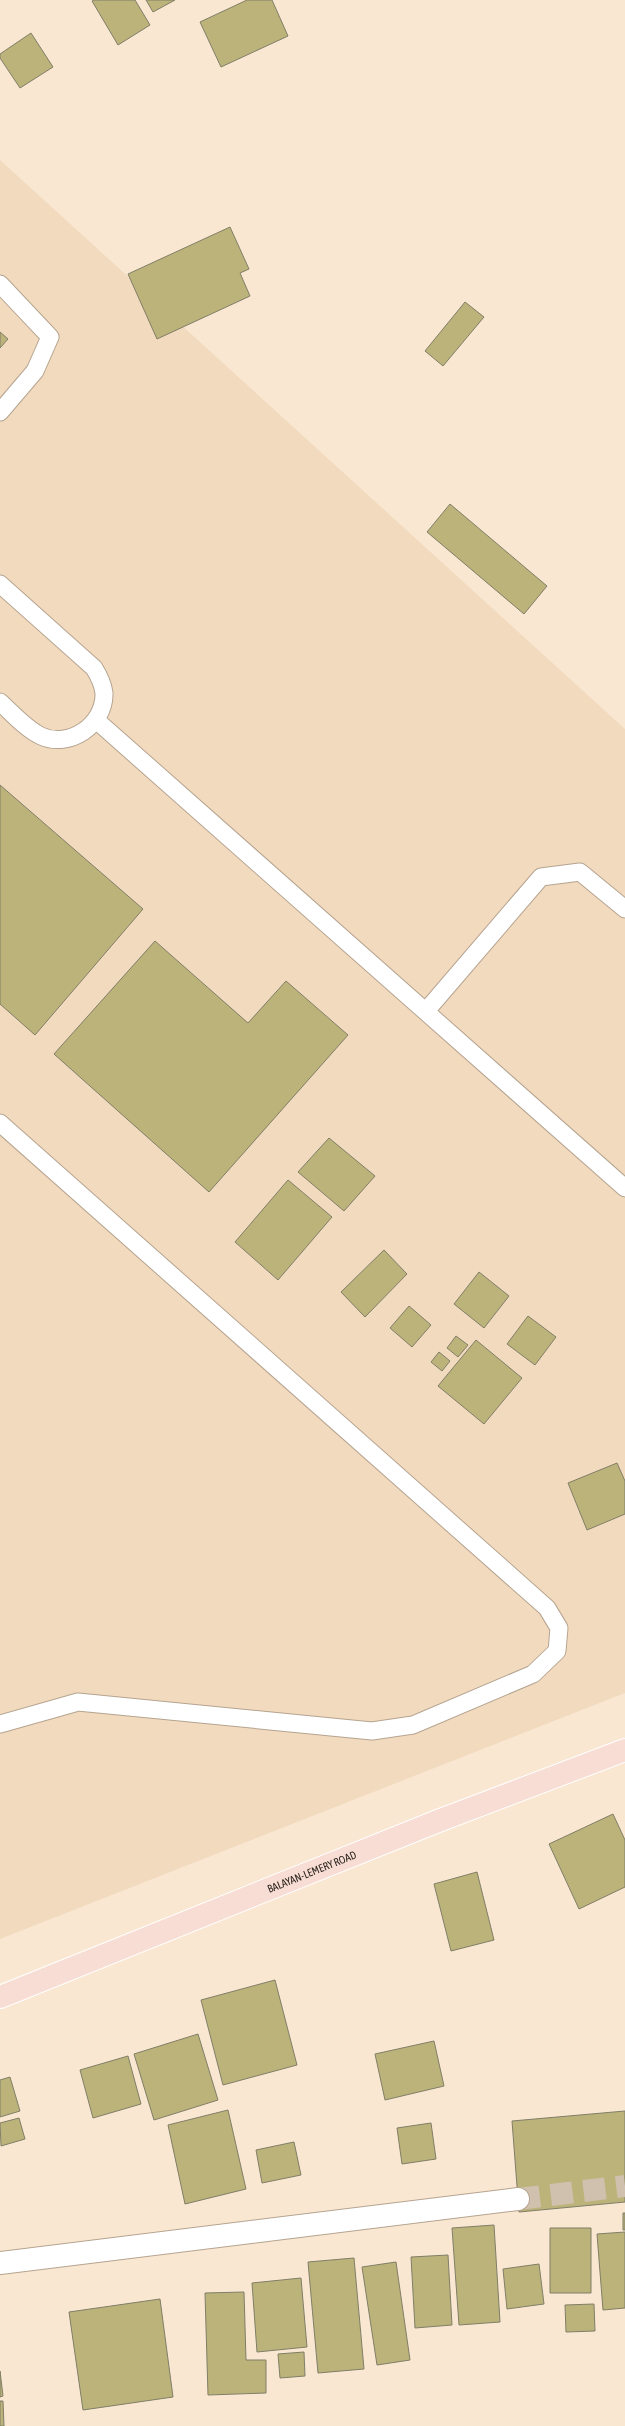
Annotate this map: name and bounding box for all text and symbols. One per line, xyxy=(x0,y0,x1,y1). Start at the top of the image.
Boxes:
street label: BALAYAN-LEMERY ROAD xyxy=(265,1848,358,1895)

